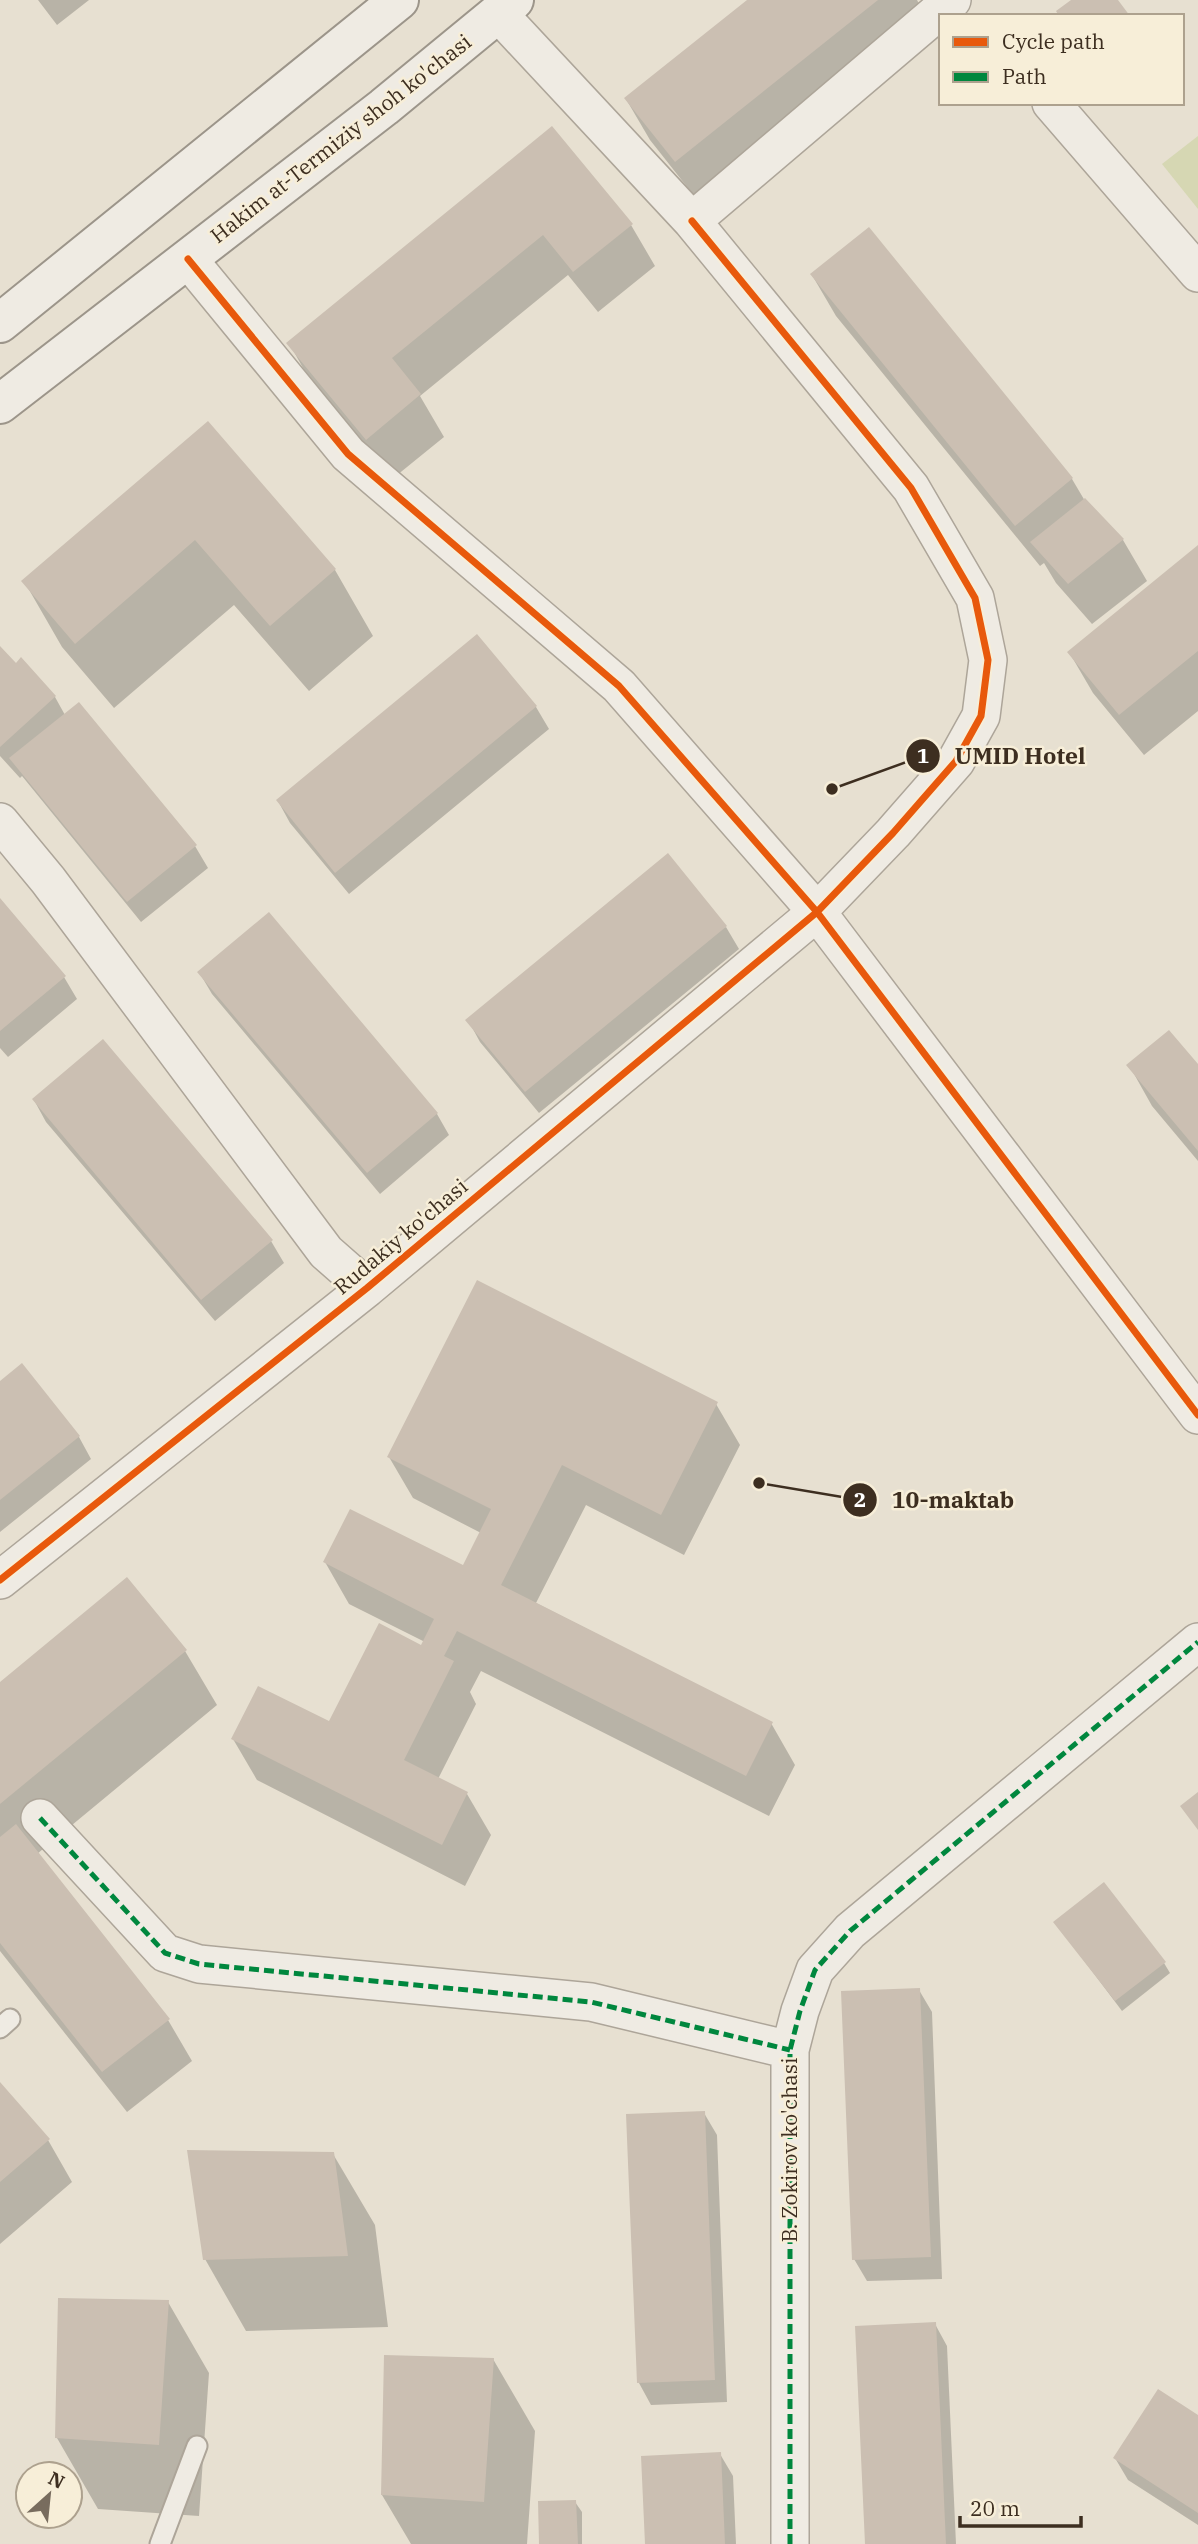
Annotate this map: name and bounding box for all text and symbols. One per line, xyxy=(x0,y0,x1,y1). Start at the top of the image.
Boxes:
legend xyxy=(939,14,1184,105)
street label: Hakim at-Termiziy shoh ko'chasi xyxy=(204,27,477,249)
text: Cycle path xyxy=(1002,27,1105,55)
text: Path xyxy=(1002,62,1047,90)
callout: UMID Hotel xyxy=(905,734,1099,778)
text: UMID Hotel xyxy=(955,740,1086,770)
text: 1 xyxy=(917,741,929,769)
street label: Rudakiy ko'chasi xyxy=(328,1172,473,1300)
callout: 10-maktab xyxy=(843,1478,1028,1522)
text: 10-maktab xyxy=(892,1484,1014,1514)
text: 2 xyxy=(854,1485,866,1513)
street label: B. Zokirov ko'chasi xyxy=(775,2057,803,2243)
north arrow xyxy=(14,2460,84,2530)
text: N xyxy=(45,2466,69,2494)
scale bar xyxy=(960,2484,1081,2528)
text: 20 m xyxy=(970,2494,1020,2522)

